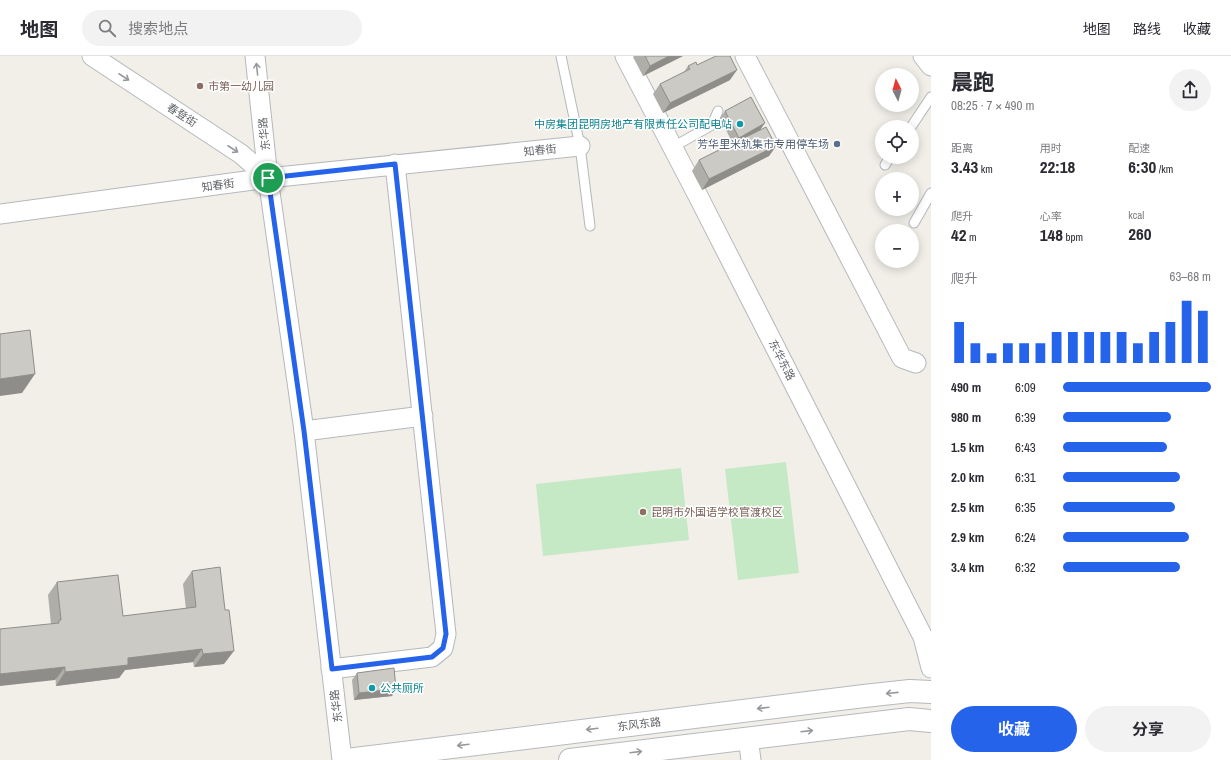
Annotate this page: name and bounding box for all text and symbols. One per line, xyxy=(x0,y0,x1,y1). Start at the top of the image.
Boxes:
search box xyxy=(82,10,362,46)
text: 地图 xyxy=(20,16,58,42)
icon: search xyxy=(96,17,118,39)
text: 搜索地点 xyxy=(128,18,188,39)
text: 地图 xyxy=(1083,20,1111,38)
text: 路线 xyxy=(1133,20,1161,38)
text: 收藏 xyxy=(1183,20,1211,38)
one-way arrow xyxy=(253,63,261,76)
text: 晨跑 xyxy=(951,67,995,97)
north arrow xyxy=(875,68,919,112)
map controls xyxy=(875,68,919,268)
button: share xyxy=(1169,69,1211,111)
one-way arrow xyxy=(118,74,130,82)
place label: 市第一幼儿园 xyxy=(208,79,274,93)
marker: 市第一幼儿园 xyxy=(195,81,205,91)
text: 08:25 · 7 × 490 m xyxy=(951,97,1034,114)
street label: 春登街 xyxy=(164,100,200,130)
street label: 东华路 xyxy=(255,117,273,151)
place label: 中房集团昆明房地产有限责任公司配电站 xyxy=(534,117,732,131)
marker: 中房集团昆明房地产有限责任公司配电站 xyxy=(735,119,745,129)
button: locate xyxy=(875,120,919,164)
place label: 芳华里米轨集市专用停车场 xyxy=(697,137,829,151)
marker: 芳华里米轨集市专用停车场 xyxy=(832,139,842,149)
street label: 知春街 xyxy=(523,141,557,159)
text: 距离 xyxy=(951,141,973,155)
text: 用时 xyxy=(1040,141,1062,155)
text: 配速 xyxy=(1128,141,1150,155)
one-way arrow xyxy=(227,145,239,153)
text: 3.43 xyxy=(951,155,978,178)
text: 22:18 xyxy=(1040,155,1075,178)
text: 6:30 xyxy=(1128,155,1156,178)
pin xyxy=(251,161,285,195)
text: km xyxy=(978,162,993,176)
text: /km xyxy=(1156,162,1173,176)
icon: arrive xyxy=(257,167,279,189)
button: + xyxy=(875,172,919,216)
street label: 知春街 xyxy=(201,176,235,194)
text: kcal xyxy=(1128,208,1144,222)
text: 爬升 xyxy=(951,209,973,223)
text: 心率 xyxy=(1040,209,1062,223)
text: 260 xyxy=(1128,222,1152,245)
text: 42 xyxy=(951,223,967,246)
text: 148 xyxy=(1040,223,1063,246)
button: − xyxy=(875,224,919,268)
text: m xyxy=(967,230,977,244)
text: bpm xyxy=(1063,230,1083,244)
text: 63–68 m xyxy=(1170,268,1211,285)
text: 爬升 xyxy=(951,270,977,287)
street label: 东华东路 xyxy=(766,337,798,383)
text: 490 m xyxy=(951,379,981,396)
text: 6:09 xyxy=(1015,379,1036,396)
text: 980 m xyxy=(951,409,981,426)
text: 6:39 xyxy=(1015,409,1036,426)
text: 1.5 km xyxy=(951,439,984,456)
text: 6:43 xyxy=(1015,439,1036,456)
text: 2.0 km xyxy=(951,469,984,486)
text: 6:31 xyxy=(1015,469,1036,486)
text: 2.5 km xyxy=(951,499,984,516)
text: 6:35 xyxy=(1015,499,1036,516)
place label: 昆明市外国语学校官渡校区 xyxy=(651,505,783,519)
marker: 昆明市外国语学校官渡校区 xyxy=(638,507,648,517)
text: 2.9 km xyxy=(951,529,984,546)
text: 6:24 xyxy=(1015,529,1036,546)
text: 3.4 km xyxy=(951,559,984,576)
text: 6:32 xyxy=(1015,559,1036,576)
place label: 公共厕所 xyxy=(380,681,424,695)
marker: 公共厕所 xyxy=(367,683,377,693)
street label: 东华路 xyxy=(327,689,345,723)
one-way arrow xyxy=(886,689,899,697)
one-way arrow xyxy=(757,704,770,712)
button: 收藏 xyxy=(951,706,1077,752)
button: 分享 xyxy=(1085,706,1211,752)
street label: 东风东路 xyxy=(616,714,662,734)
one-way arrow xyxy=(586,726,599,733)
one-way arrow xyxy=(800,727,813,735)
one-way arrow xyxy=(457,742,470,749)
one-way arrow xyxy=(629,748,642,756)

